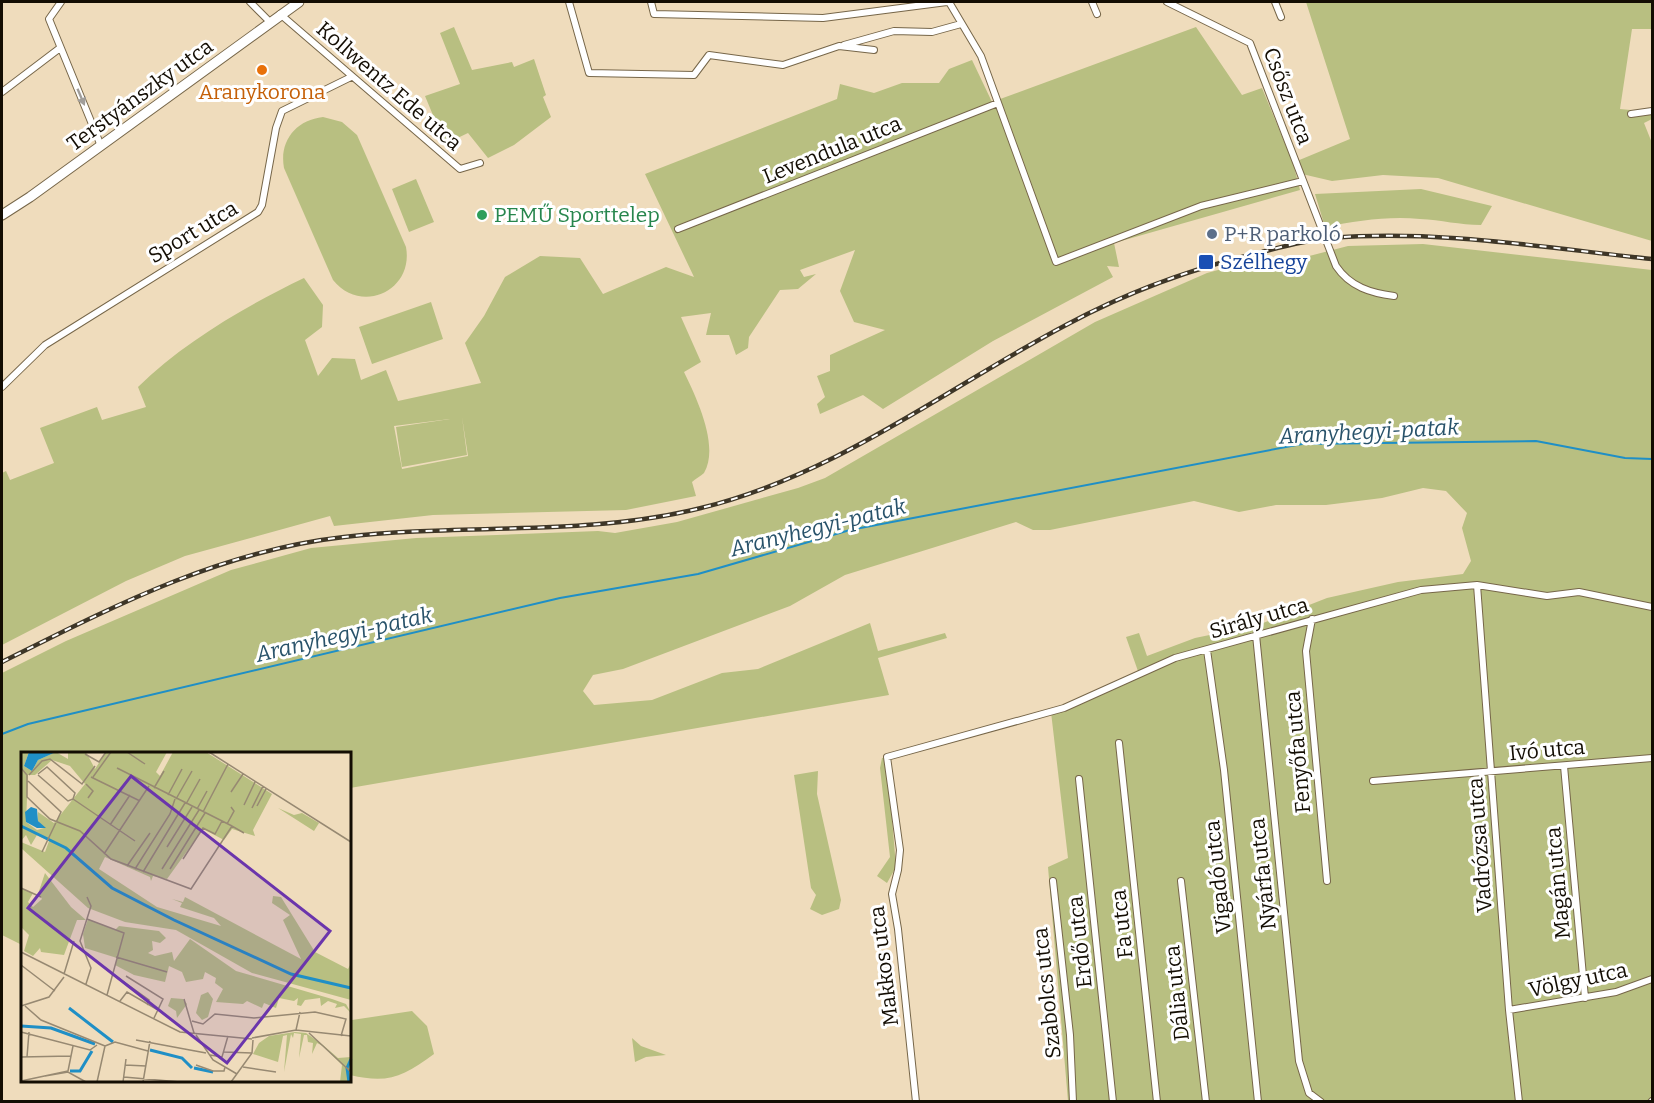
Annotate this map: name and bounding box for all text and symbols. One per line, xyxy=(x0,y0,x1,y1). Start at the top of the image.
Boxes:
street label: Kollwentz Ede utca xyxy=(311,16,467,156)
street label: Terstyánszky utca xyxy=(62,33,218,157)
street label: Csősz utca xyxy=(1258,44,1319,149)
marker: Aranykorona xyxy=(255,63,269,77)
place label: Aranykorona xyxy=(198,79,326,105)
one-way arrow xyxy=(77,88,86,106)
street label: Levendula utca xyxy=(759,110,905,190)
street label: Sport utca xyxy=(144,195,243,269)
place label: PEMŰ Sporttelep xyxy=(494,202,660,228)
marker: PEMŰ Sporttelep xyxy=(475,208,489,222)
place label: P+R parkoló xyxy=(1224,221,1341,247)
marker: P+R parkoló xyxy=(1205,227,1219,241)
place label: Szélhegy xyxy=(1220,249,1308,275)
marker: Szélhegy xyxy=(1197,253,1215,271)
water label: Aranyhegyi-patak xyxy=(1277,413,1461,450)
water label: Aranyhegyi-patak xyxy=(726,492,910,563)
street label: Sirály utca xyxy=(1207,591,1312,644)
water label: Aranyhegyi-patak xyxy=(252,601,436,668)
street label: Fenyőfa utca xyxy=(1280,689,1316,814)
street label: Ivó utca xyxy=(1508,734,1587,766)
inset map xyxy=(21,752,351,1082)
street label: Vadrózsa utca xyxy=(1462,776,1498,913)
street label: Nyárfa utca xyxy=(1244,816,1282,931)
street label: Vigadó utca xyxy=(1199,819,1237,935)
street label: Magán utca xyxy=(1540,825,1576,940)
street label: Fa utca xyxy=(1105,888,1139,960)
street label: Erdő utca xyxy=(1062,894,1098,989)
street label: Makkos utca xyxy=(864,904,904,1028)
street label: Szabolcs utca xyxy=(1027,926,1067,1060)
street label: Dália utca xyxy=(1159,943,1195,1042)
street label: Völgy utca xyxy=(1526,957,1630,1003)

